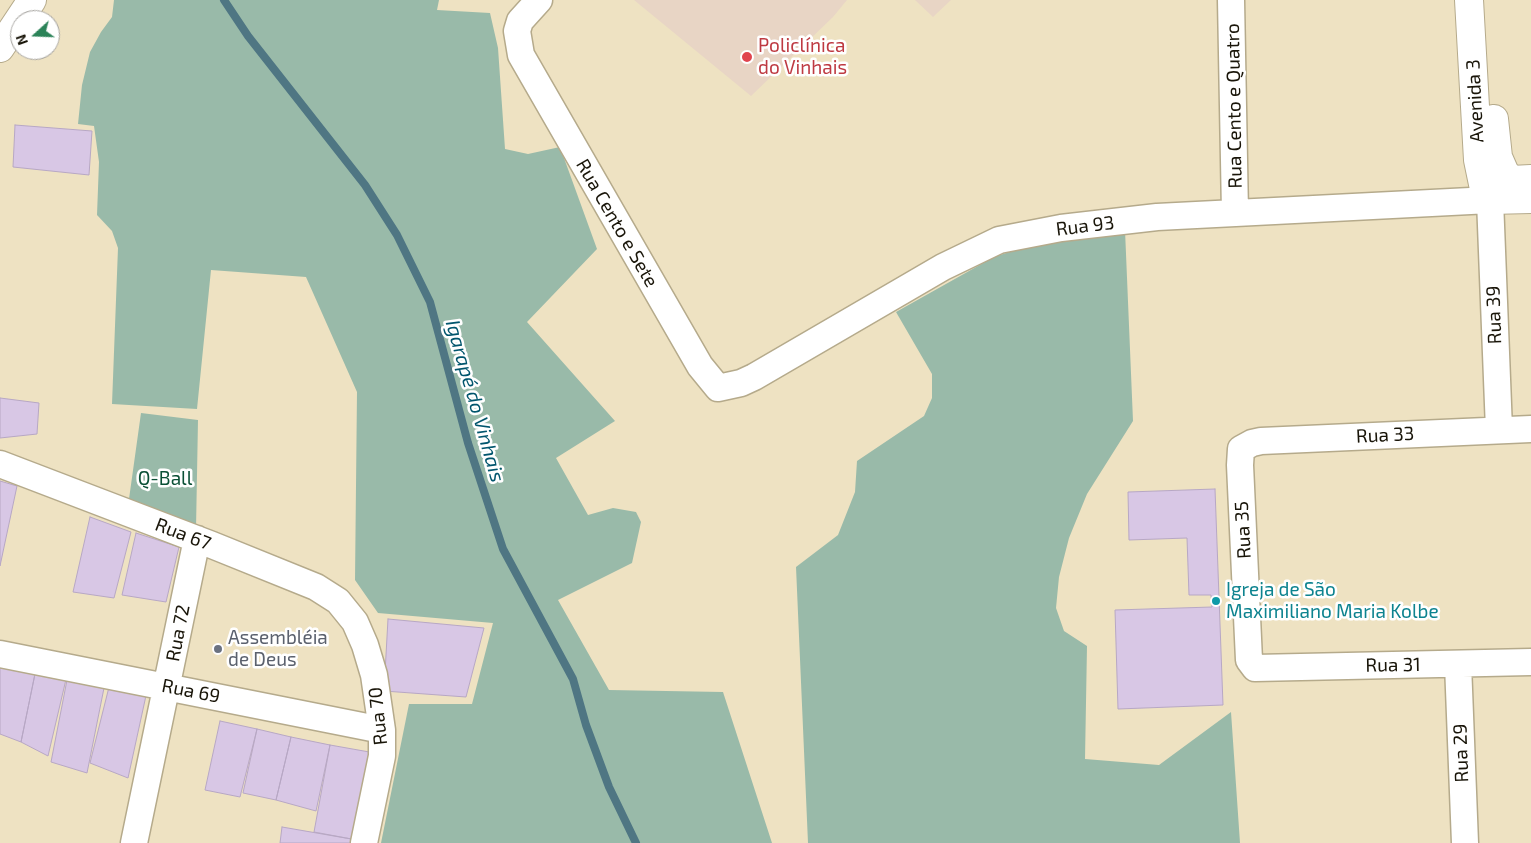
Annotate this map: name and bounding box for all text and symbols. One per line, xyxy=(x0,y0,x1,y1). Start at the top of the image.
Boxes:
north arrow xyxy=(10,10,60,60)
street label: Rua Cento e Quatro xyxy=(1221,23,1247,189)
text: N xyxy=(12,32,31,48)
place label: Policlínica do Vinhais xyxy=(758,35,847,79)
marker: Policlínica do Vinhais xyxy=(740,50,754,64)
street label: Avenida 3 xyxy=(1461,59,1489,143)
street label: Rua Cento e Sete xyxy=(571,155,663,291)
street label: Rua 93 xyxy=(1054,211,1116,241)
street label: Rua 39 xyxy=(1482,285,1506,345)
water label: Igarapé do Vinhais xyxy=(440,317,510,485)
street label: Rua 33 xyxy=(1355,422,1415,448)
park label: Q-Ball xyxy=(138,468,192,490)
street label: Rua 35 xyxy=(1230,500,1256,560)
street label: Rua 67 xyxy=(152,513,214,555)
place label: Igreja de São Maximiliano Maria Kolbe xyxy=(1226,579,1439,623)
marker: Igreja de São Maximiliano Maria Kolbe xyxy=(1210,595,1222,607)
street label: Rua 72 xyxy=(161,603,195,663)
place label: Assembléia de Deus xyxy=(228,627,328,671)
marker: Assembléia de Deus xyxy=(212,643,224,655)
street label: Rua 31 xyxy=(1365,653,1421,677)
street label: Rua 69 xyxy=(160,674,222,708)
street label: Rua 70 xyxy=(364,686,392,746)
street label: Rua 29 xyxy=(1449,723,1473,783)

